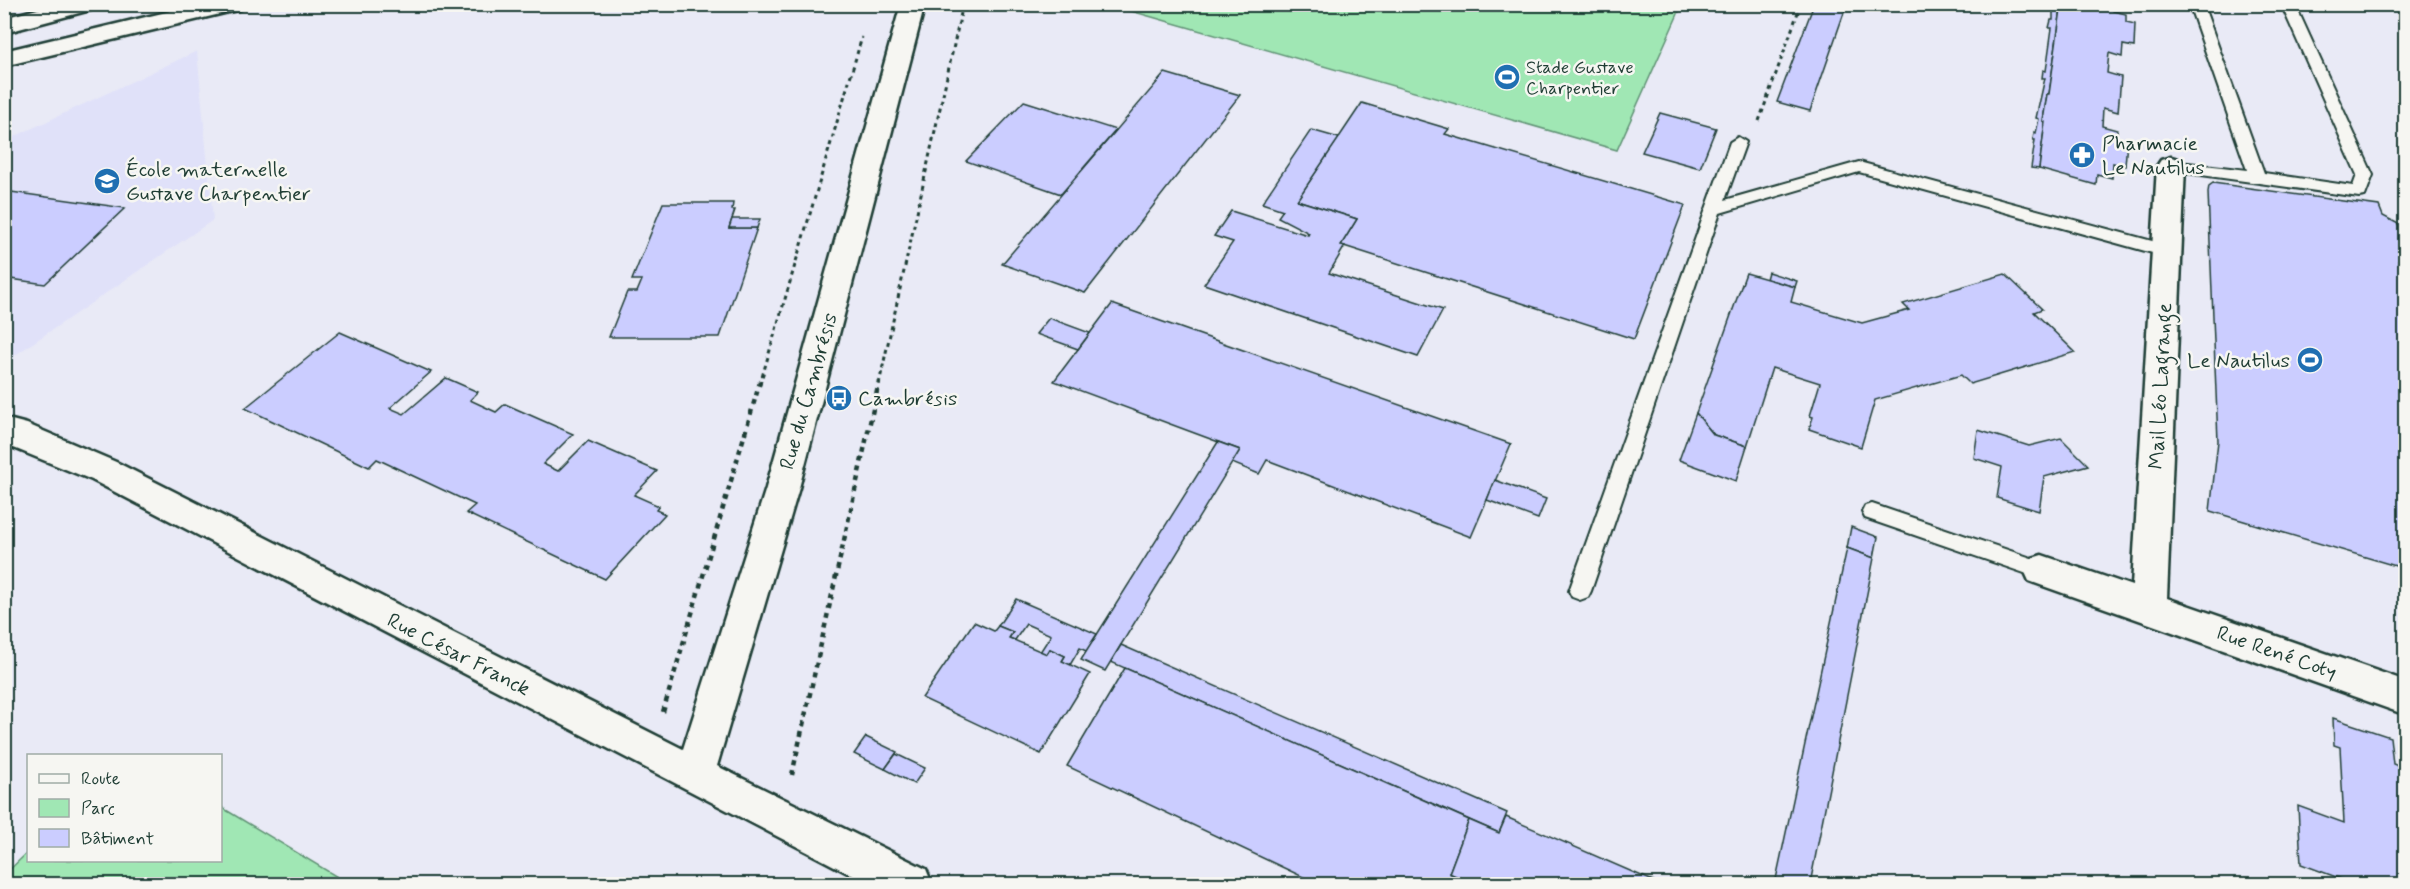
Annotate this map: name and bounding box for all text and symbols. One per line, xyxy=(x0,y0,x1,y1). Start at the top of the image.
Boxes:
place label: Stade Gustave Charpentier xyxy=(1526,56,1634,101)
sports icon: Stade Gustave Charpentier xyxy=(1492,62,1522,92)
place label: Pharmacie Le Nautilus xyxy=(2102,130,2205,182)
pharmacy icon: Pharmacie Le Nautilus xyxy=(2067,140,2097,170)
place label: École maternelle Gustave Charpentier xyxy=(126,156,311,208)
school or university icon: École maternelle Gustave Charpentier xyxy=(92,166,122,196)
street label: Mail Léo Lagrange xyxy=(2143,302,2181,470)
street label: Rue du Cambrésis xyxy=(773,310,845,473)
sports icon: Le Nautilus xyxy=(2295,345,2325,375)
place label: Le Nautilus xyxy=(2187,347,2290,375)
bus stop icon: Cambrésis xyxy=(824,383,854,413)
place label: Cambrésis xyxy=(858,385,957,413)
street label: Rue César Franck xyxy=(382,607,535,703)
street label: Rue René Coty xyxy=(2213,619,2340,687)
legend xyxy=(27,754,222,862)
text: Route xyxy=(81,767,120,791)
text: Parc xyxy=(81,797,115,821)
text: Bâtiment xyxy=(81,827,154,851)

